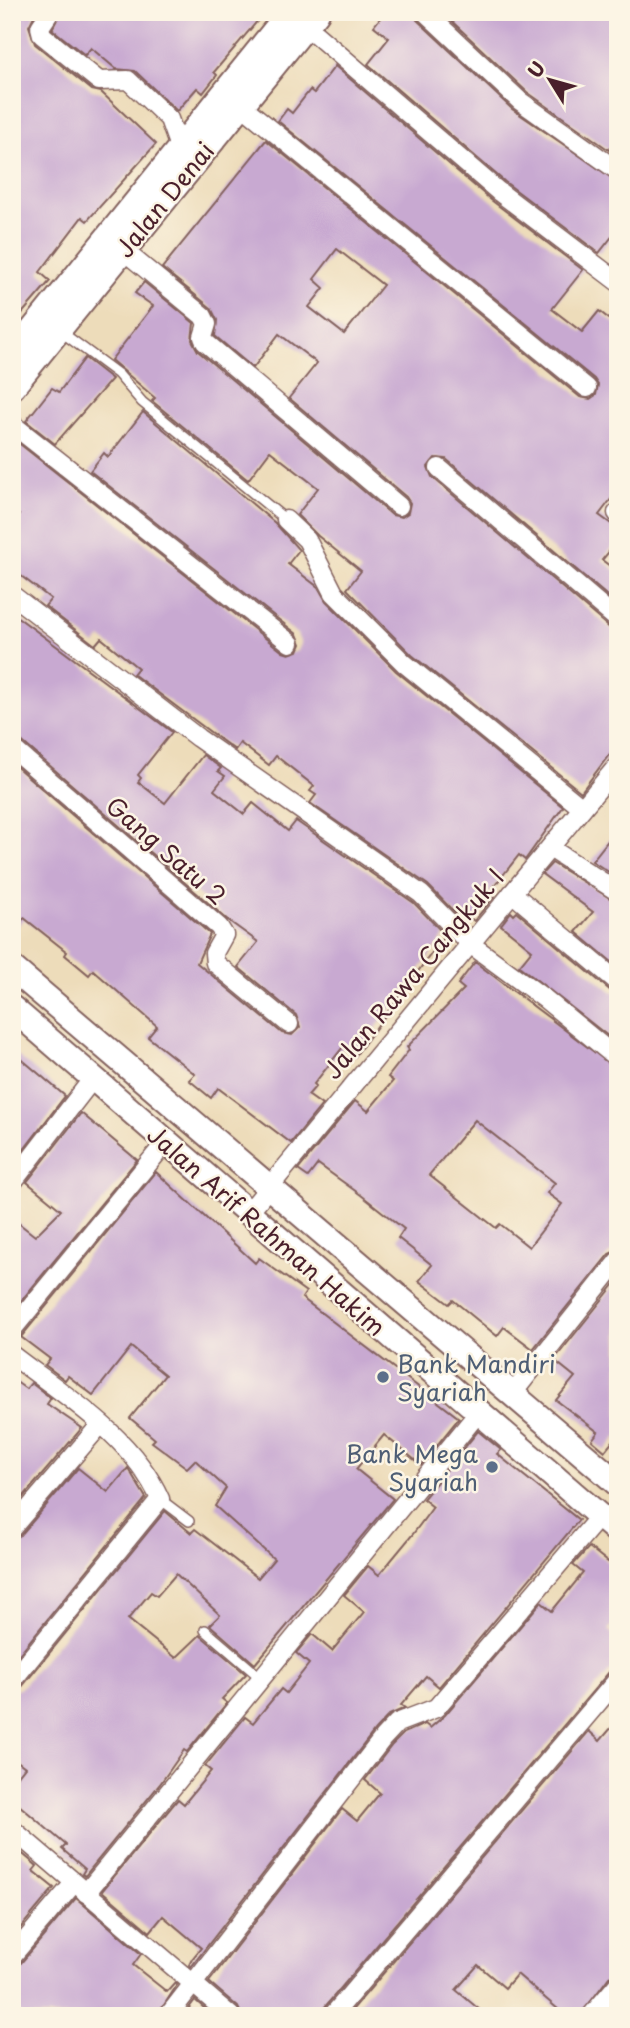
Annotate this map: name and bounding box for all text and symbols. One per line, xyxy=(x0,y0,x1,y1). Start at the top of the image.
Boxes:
north arrow xyxy=(514,46,584,116)
text: U xyxy=(520,55,551,83)
street label: Jalan Denai xyxy=(106,134,222,264)
street label: Gang Satu 2 xyxy=(99,787,235,913)
street label: Jalan Rawa Cangkuk I xyxy=(314,860,512,1086)
street label: Jalan Arif Rahman Hakim xyxy=(140,1116,394,1344)
place label: Bank Mandiri Syariah xyxy=(397,1345,556,1409)
marker: Bank Mandiri Syariah xyxy=(375,1369,391,1385)
place label: Bank Mega Syariah xyxy=(346,1435,478,1499)
marker: Bank Mega Syariah xyxy=(484,1459,500,1475)

